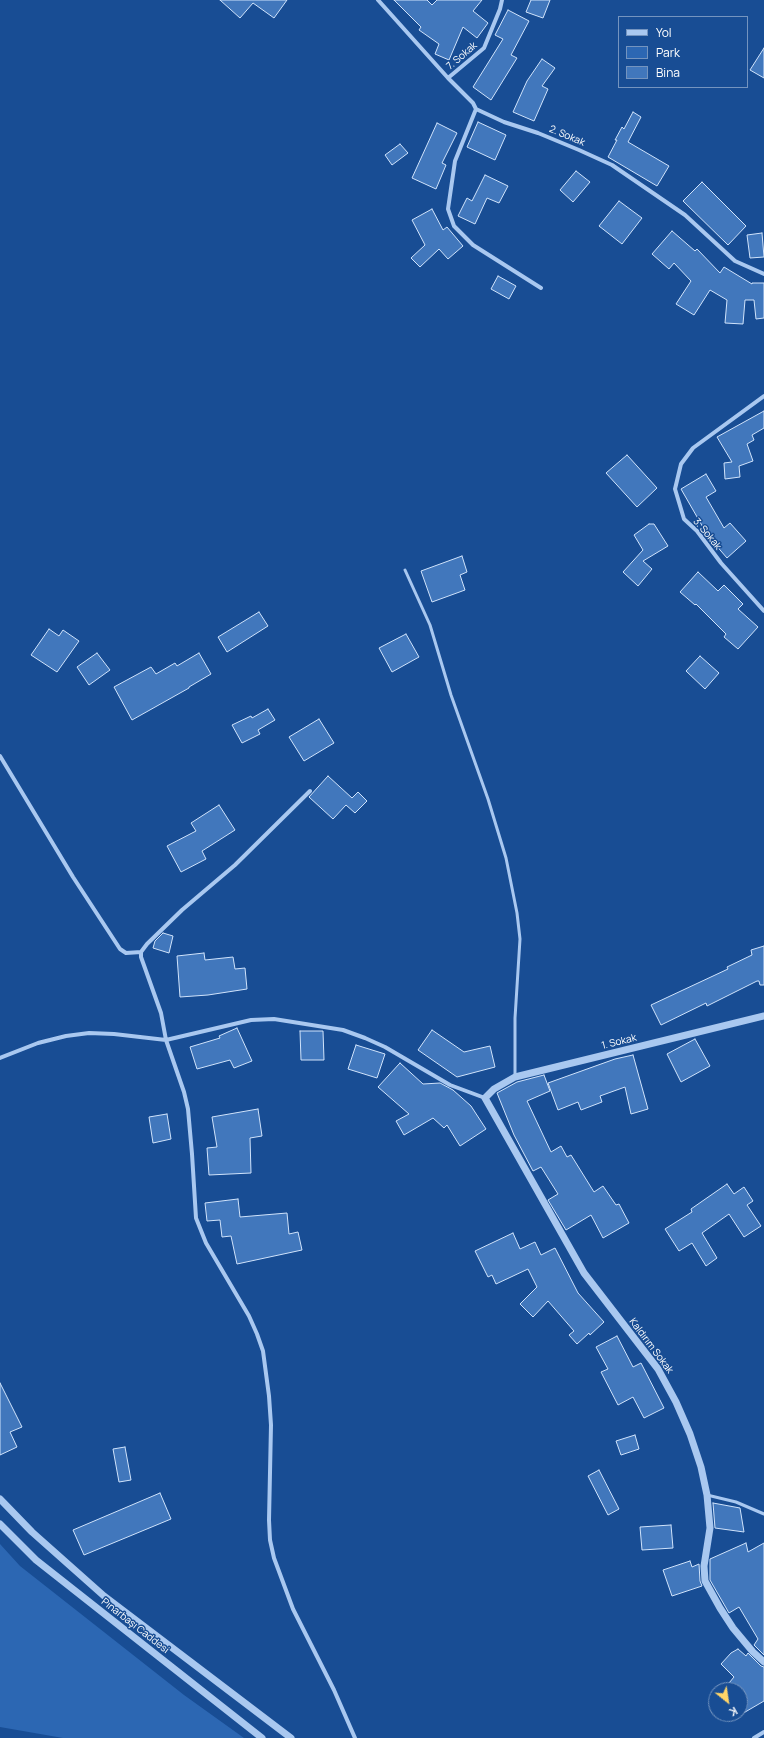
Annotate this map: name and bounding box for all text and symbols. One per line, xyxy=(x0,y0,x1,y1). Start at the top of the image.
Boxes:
legend xyxy=(618,16,748,88)
text: Yol xyxy=(656,24,672,41)
street label: 7. Sokak xyxy=(444,40,480,72)
text: Park xyxy=(656,44,680,61)
text: Bina xyxy=(656,64,680,81)
street label: 2. Sokak xyxy=(547,123,587,149)
street label: 3. Sokak xyxy=(690,516,724,552)
street label: 1. Sokak xyxy=(600,1032,638,1052)
street label: Kaldırım Sokak xyxy=(626,1316,676,1376)
street label: Pınarbaşı Caddesi xyxy=(99,1596,171,1656)
north arrow xyxy=(708,1682,748,1722)
text: K xyxy=(727,1704,741,1720)

